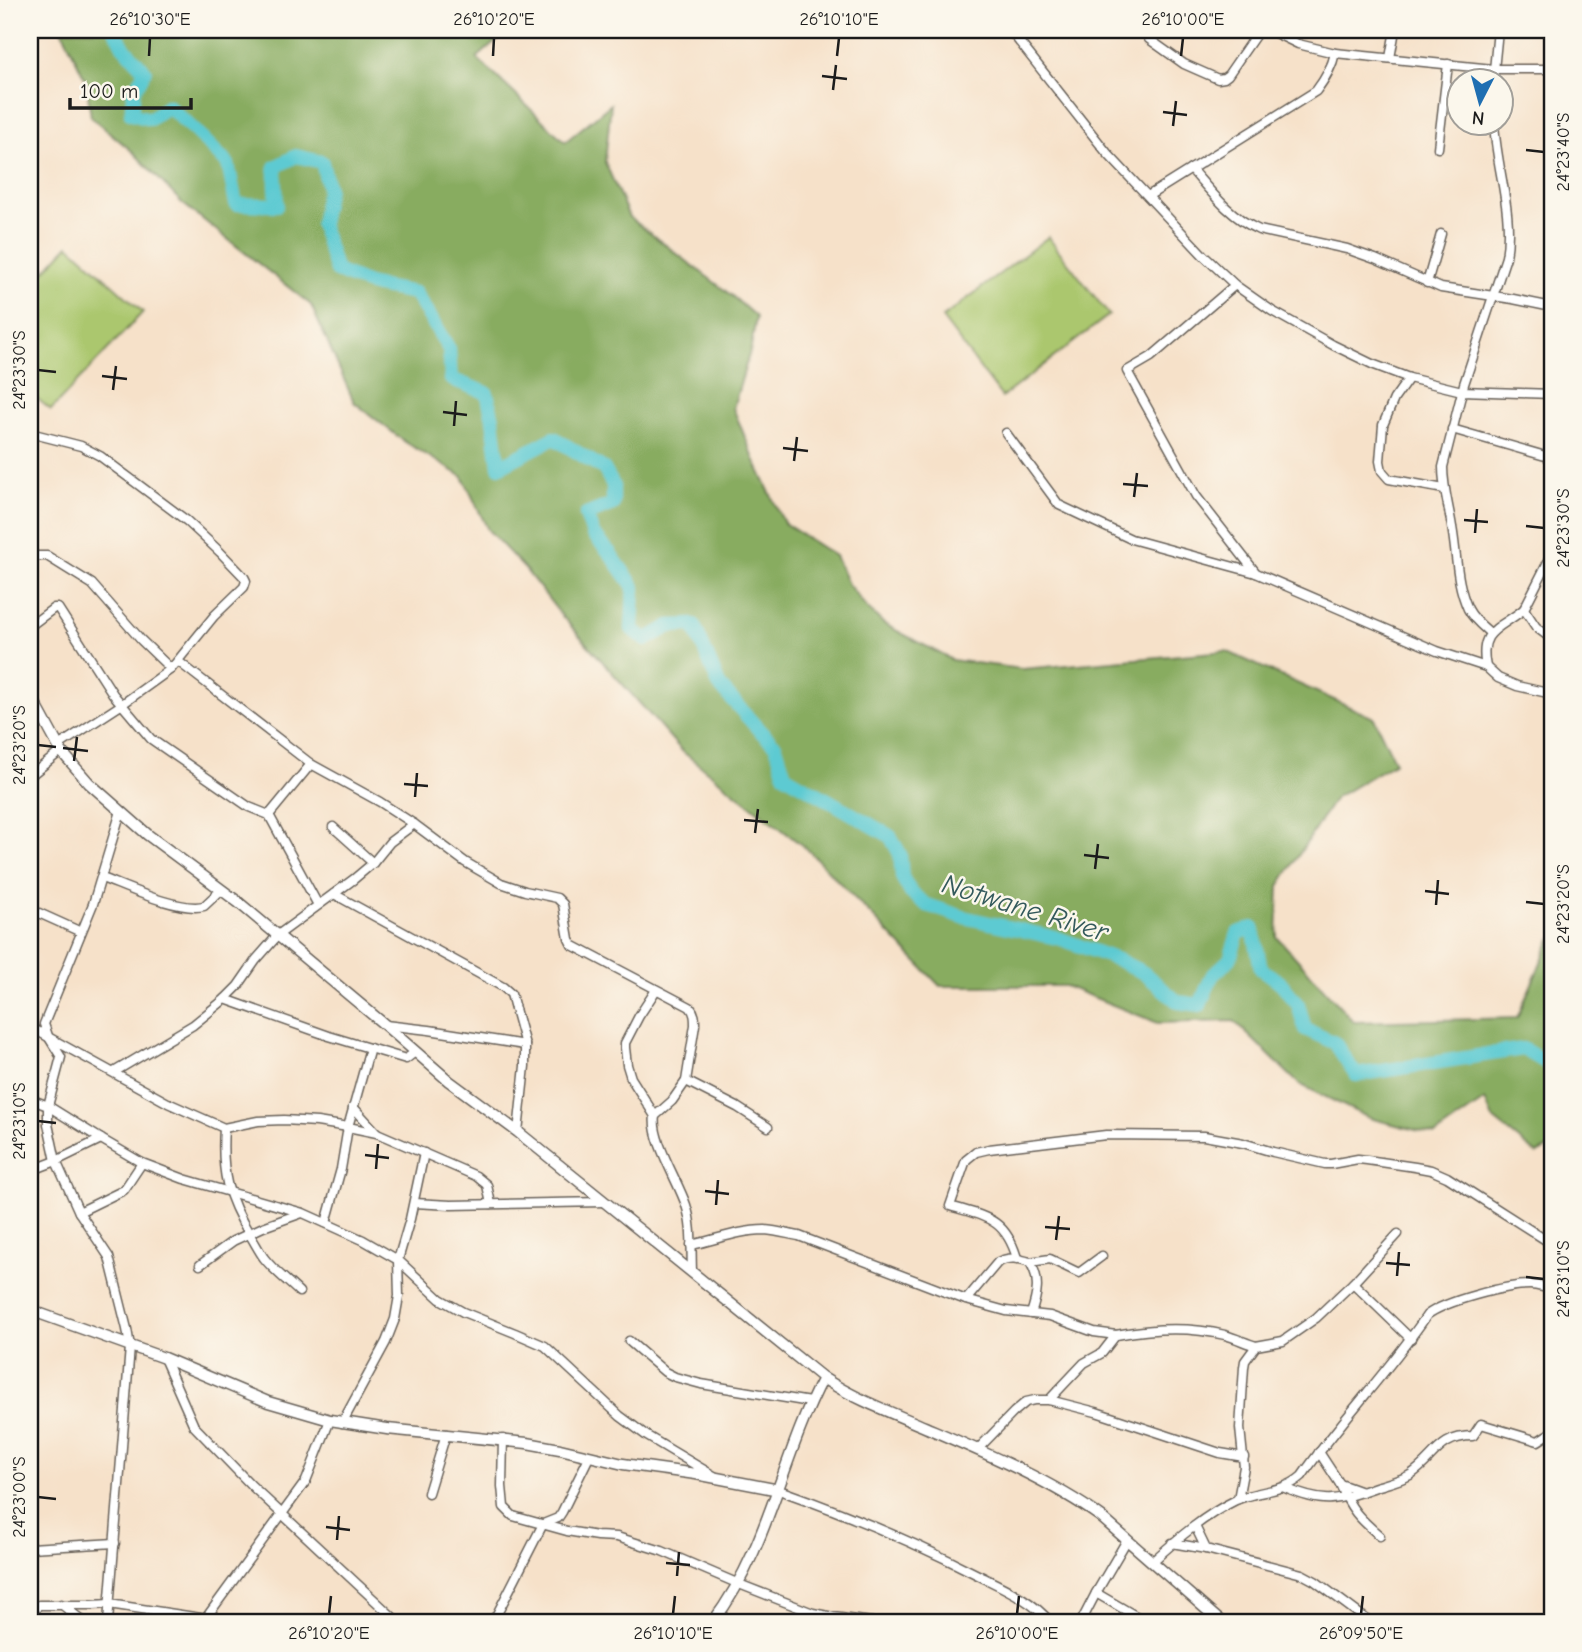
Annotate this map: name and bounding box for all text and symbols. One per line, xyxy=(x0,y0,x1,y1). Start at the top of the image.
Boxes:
text: 26°10'30"E xyxy=(109,9,191,30)
text: 26°10'20"E xyxy=(453,9,535,30)
text: 26°10'10"E xyxy=(799,9,879,30)
text: 26°10'00"E xyxy=(1142,9,1225,30)
scale bar xyxy=(70,66,191,110)
north arrow xyxy=(1446,66,1516,136)
text: 100 m xyxy=(80,79,138,103)
text: N xyxy=(1471,106,1486,129)
text: 24°23'40"S xyxy=(1553,112,1574,192)
text: 24°23'30"S xyxy=(9,330,30,410)
text: 24°23'30"S xyxy=(1553,488,1574,568)
text: 24°23'20"S xyxy=(9,705,30,785)
text: 24°23'20"S xyxy=(1553,864,1574,944)
water label: Notwane River xyxy=(938,868,1114,949)
text: 24°23'10"S xyxy=(9,1082,30,1160)
text: 24°23'10"S xyxy=(1553,1240,1574,1318)
text: 24°23'00"S xyxy=(9,1456,30,1538)
text: 26°10'20"E xyxy=(288,1623,370,1644)
text: 26°10'10"E xyxy=(633,1623,713,1644)
text: 26°10'00"E xyxy=(976,1623,1059,1644)
text: 26°09'50"E xyxy=(1319,1623,1403,1644)

